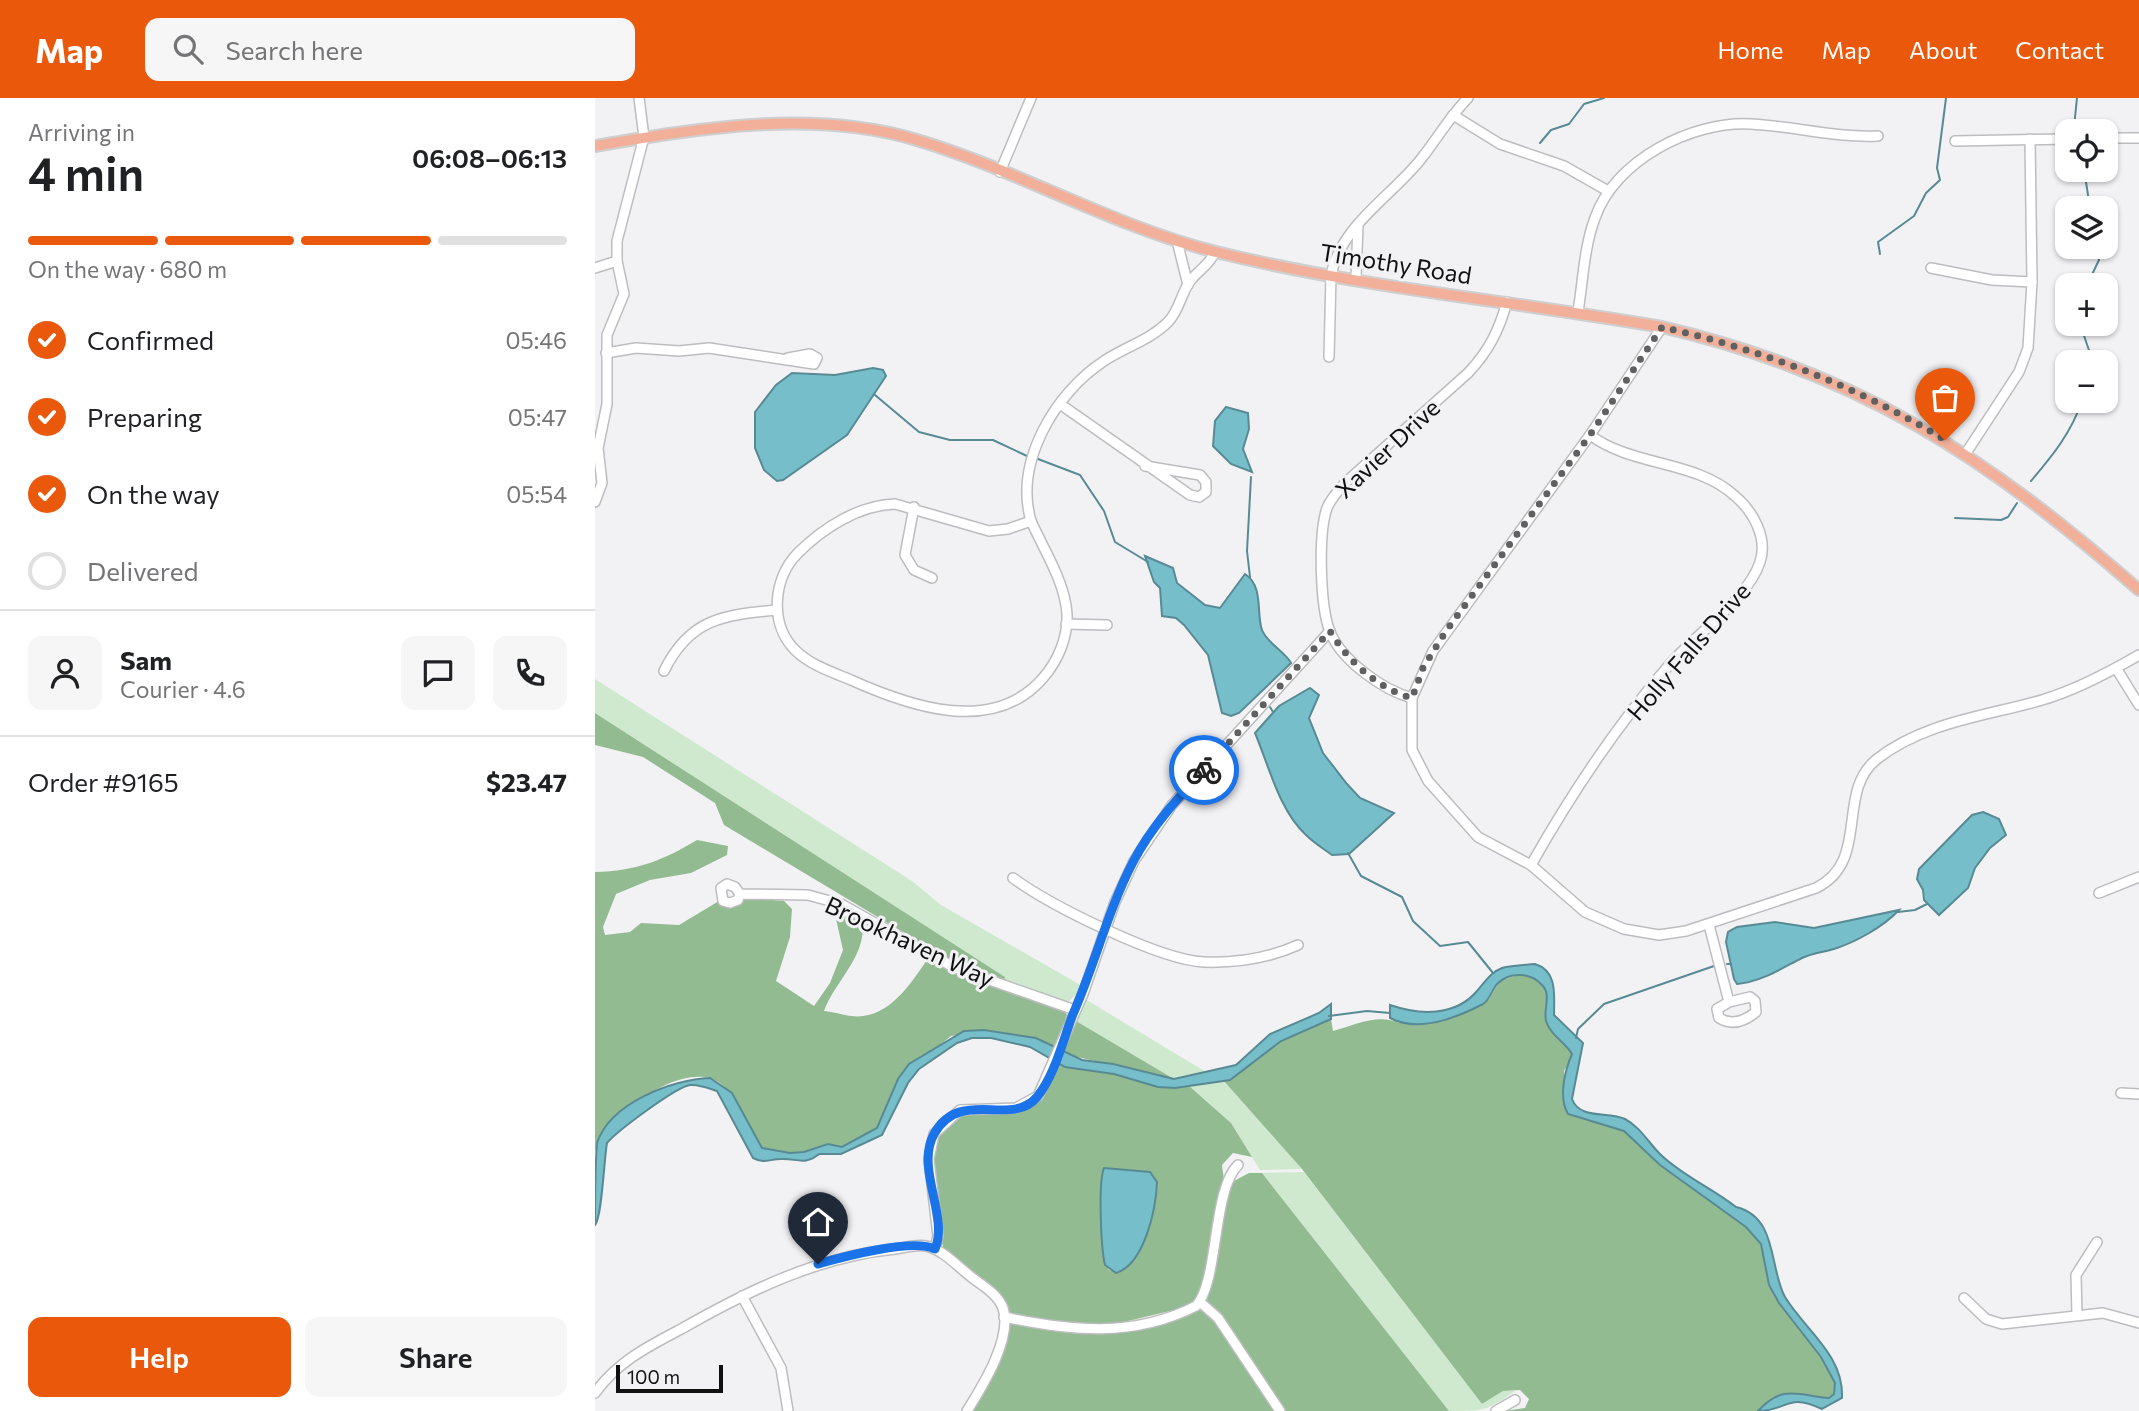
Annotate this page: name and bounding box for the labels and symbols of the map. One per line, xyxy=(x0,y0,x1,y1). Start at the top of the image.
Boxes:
street label: Timothy Road xyxy=(1318,237,1474,289)
pin xyxy=(1915,368,1975,440)
street label: Xavier Drive xyxy=(1329,392,1445,504)
street label: Holly Falls Drive xyxy=(1620,576,1756,726)
courier xyxy=(1169,735,1239,805)
street label: Brookhaven Way xyxy=(821,889,999,993)
pin xyxy=(788,1192,848,1264)
scale bar xyxy=(616,1362,723,1394)

